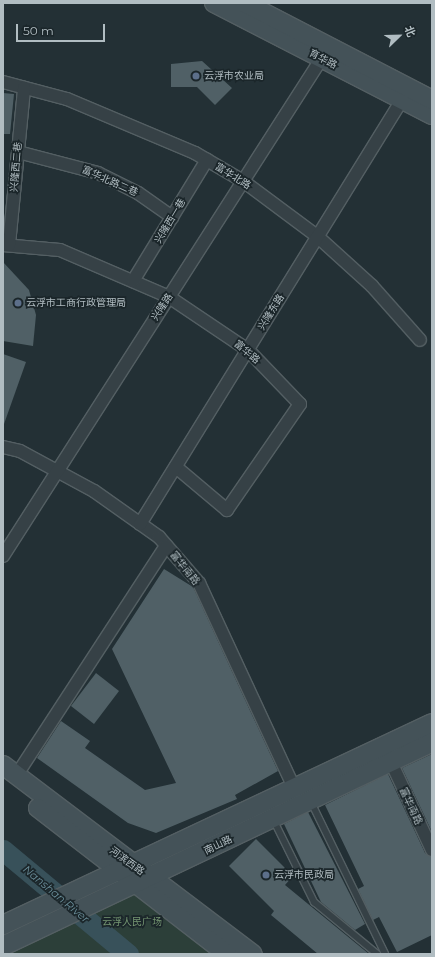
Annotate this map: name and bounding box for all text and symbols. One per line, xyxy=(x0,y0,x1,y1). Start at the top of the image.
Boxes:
scale bar xyxy=(18,16,107,42)
north arrow xyxy=(379,16,419,56)
text: 50 m xyxy=(23,23,54,38)
text: 北 xyxy=(401,24,419,39)
street label: 育华路 xyxy=(307,47,339,71)
place label: 云浮市农业局 xyxy=(204,70,264,82)
marker: 云浮市农业局 xyxy=(191,71,201,81)
street label: 兴隆西二巷 xyxy=(8,142,24,192)
street label: 富华北路 xyxy=(213,160,253,192)
street label: 富华北路二巷 xyxy=(80,163,140,199)
street label: 兴隆西一巷 xyxy=(152,196,188,246)
street label: 兴隆路 xyxy=(149,291,175,323)
street label: 兴隆东路 xyxy=(255,292,287,332)
place label: 云浮市工商行政管理局 xyxy=(26,297,126,309)
marker: 云浮市工商行政管理局 xyxy=(13,298,23,308)
street label: 富华路 xyxy=(232,338,262,366)
street label: 富华南路 xyxy=(168,549,202,587)
street label: 富华南路 xyxy=(397,785,425,827)
street label: 南山路 xyxy=(202,833,234,857)
street label: 河滨西路 xyxy=(107,844,147,878)
water label: Nanshan River xyxy=(20,863,92,925)
place label: 云浮市民政局 xyxy=(274,869,334,881)
marker: 云浮市民政局 xyxy=(261,870,271,880)
park label: 云浮人民广场 xyxy=(102,916,162,928)

